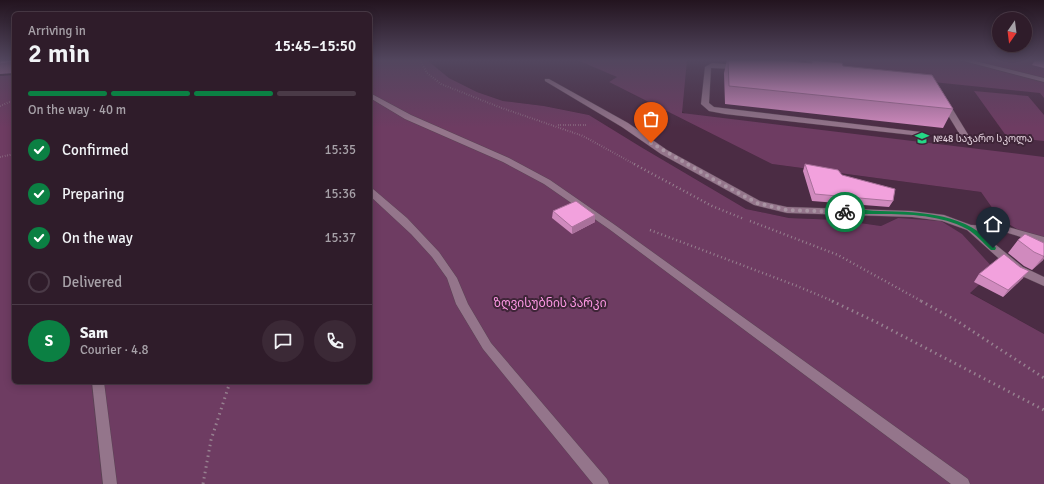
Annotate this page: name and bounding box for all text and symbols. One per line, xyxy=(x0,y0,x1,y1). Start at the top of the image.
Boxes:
north arrow xyxy=(992,12,1032,52)
map controls xyxy=(992,12,1032,52)
text: Arriving in xyxy=(28,23,86,39)
text: 15:45–15:50 xyxy=(275,37,356,55)
text: 2 min xyxy=(28,38,90,70)
text: On the way · 40 m xyxy=(28,102,126,118)
pin xyxy=(634,102,668,143)
icon: bag xyxy=(640,108,662,130)
school or university icon: №48 საჯარო სკოლა xyxy=(914,130,930,146)
place label: №48 საჯარო სკოლა xyxy=(933,133,1033,145)
icon: check xyxy=(28,139,50,161)
text: Confirmed xyxy=(62,141,129,159)
text: 15:35 xyxy=(324,142,356,158)
icon: check xyxy=(28,183,50,205)
text: Preparing xyxy=(62,185,125,203)
text: 15:36 xyxy=(324,186,356,202)
courier xyxy=(825,192,865,232)
icon: bike xyxy=(834,201,856,223)
pin xyxy=(976,207,1010,248)
icon: home xyxy=(982,213,1004,235)
icon: check xyxy=(28,227,50,249)
text: On the way xyxy=(62,229,133,247)
text: 15:37 xyxy=(324,230,356,246)
text: Delivered xyxy=(62,273,122,291)
park label: ზღვისუბნის პარკი xyxy=(493,296,607,311)
button: chat xyxy=(262,320,304,362)
button: phone xyxy=(314,320,356,362)
text: Sam xyxy=(80,324,108,342)
text: S xyxy=(45,332,53,350)
text: Courier · 4.8 xyxy=(80,342,149,358)

